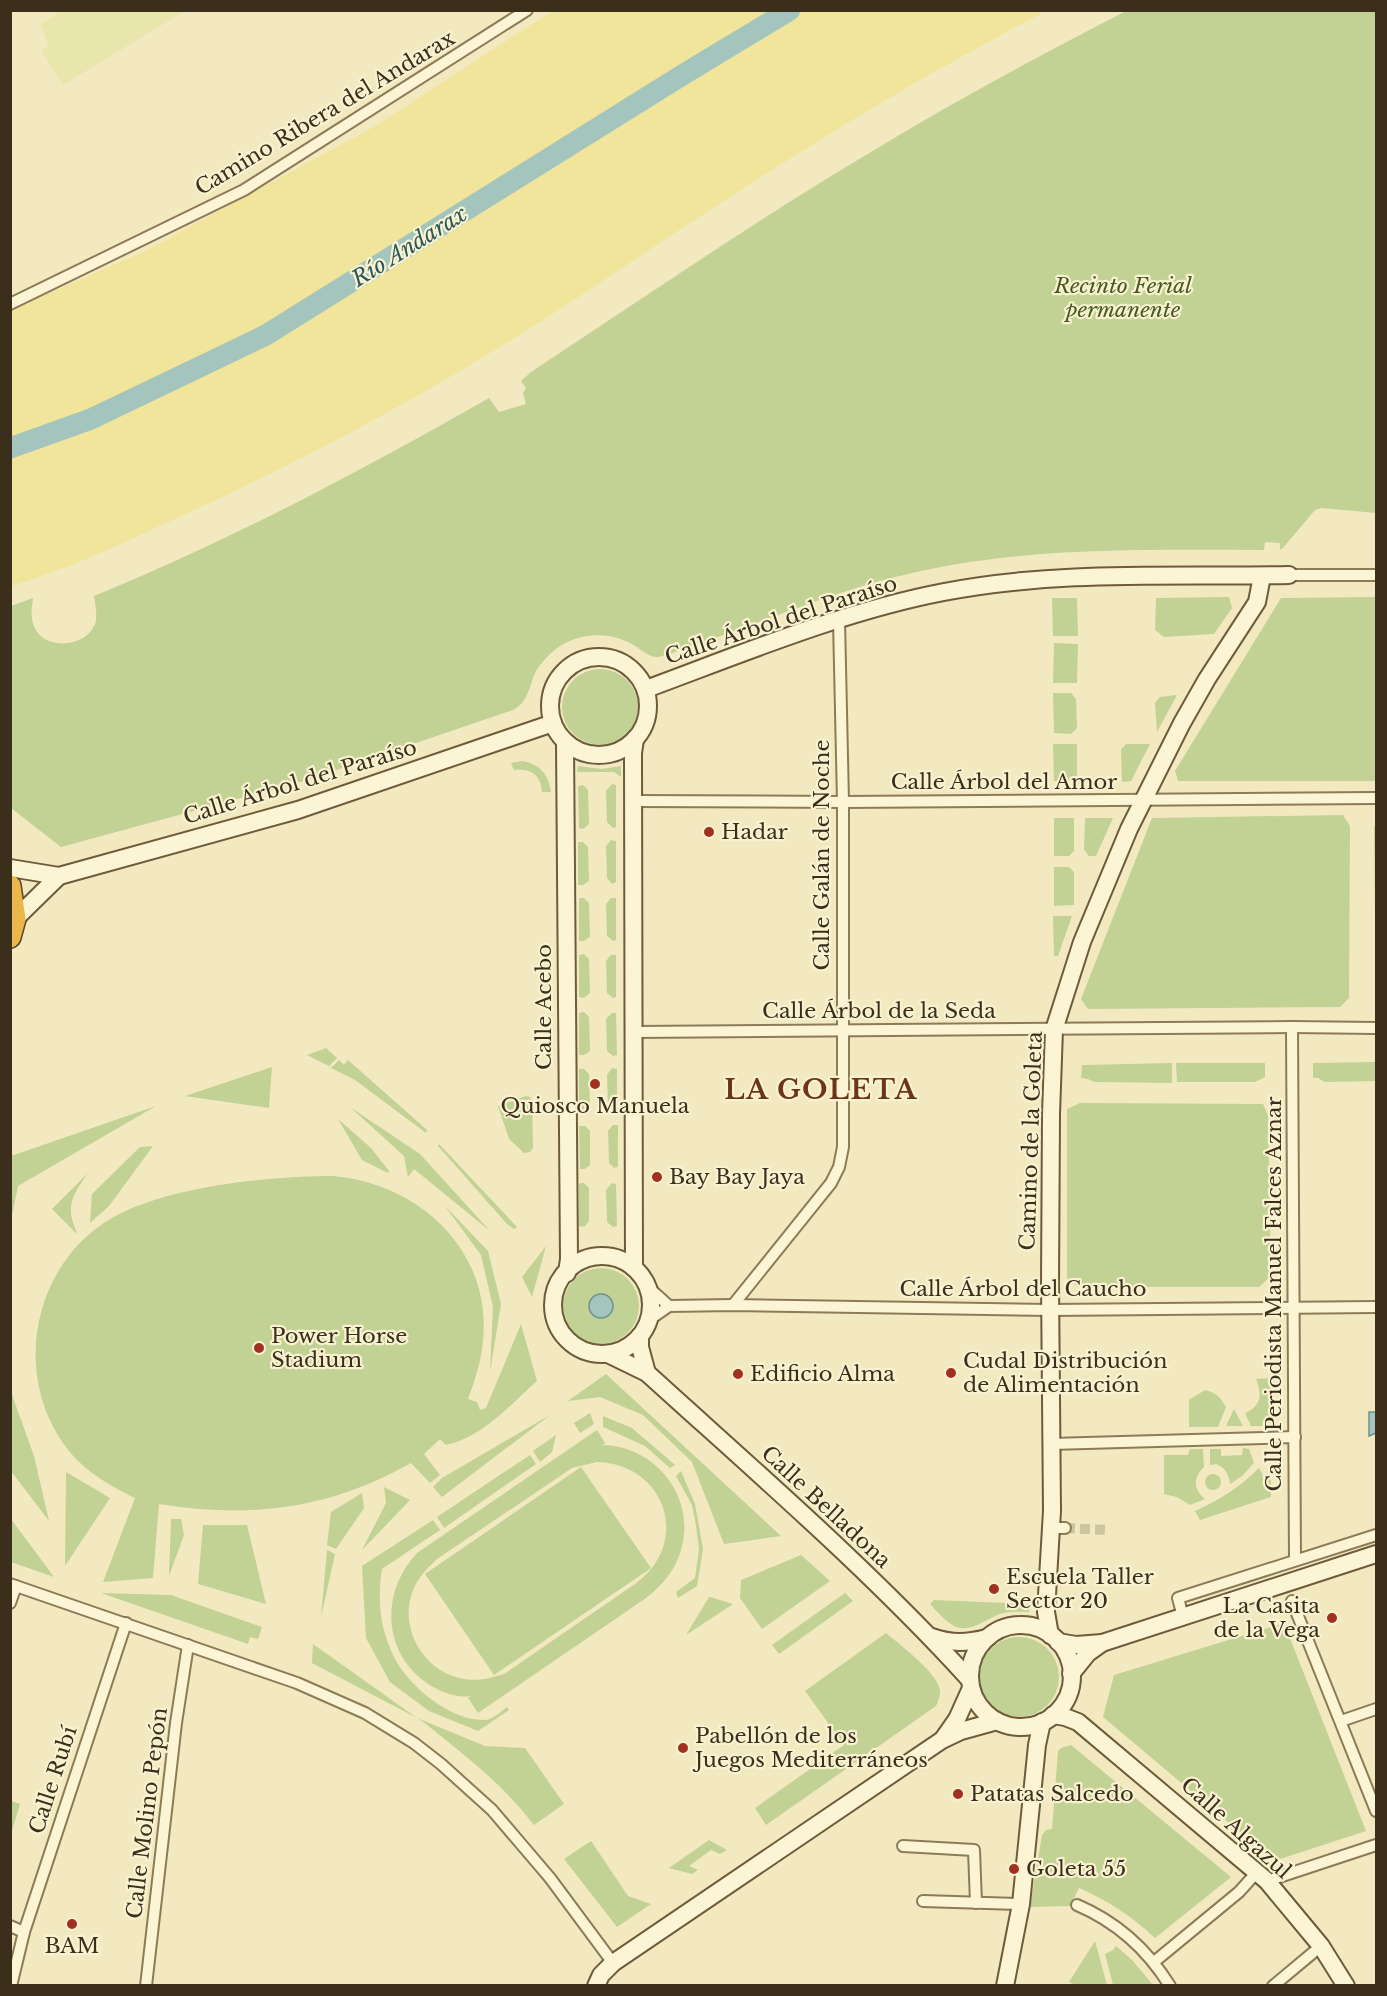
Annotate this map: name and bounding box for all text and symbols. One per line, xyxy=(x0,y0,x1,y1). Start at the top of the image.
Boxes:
street label: Camino Ribera del Andarax xyxy=(190,25,460,201)
water label: Río Andarax xyxy=(346,200,472,293)
park label: Recinto Ferial permanente xyxy=(1053,273,1192,323)
street label: Calle Árbol del Paraíso xyxy=(662,570,900,670)
street label: Calle Árbol del Paraíso xyxy=(180,734,420,830)
street label: Calle Galán de Noche xyxy=(809,739,835,971)
street label: Calle Árbol del Amor xyxy=(891,769,1117,795)
place label: Hadar xyxy=(721,819,788,845)
marker: Hadar xyxy=(702,825,716,839)
street label: Calle Acebo xyxy=(531,944,557,1070)
street label: Calle Árbol de la Seda xyxy=(762,998,996,1024)
street label: Camino de la Goleta xyxy=(1014,1031,1048,1251)
district label: LA GOLETA xyxy=(724,1073,918,1106)
marker: Quiosco Manuela xyxy=(588,1077,602,1091)
place label: Quiosco Manuela xyxy=(501,1093,690,1119)
street label: Calle Periodista Manuel Falces Aznar xyxy=(1261,1097,1287,1491)
place label: Bay Bay Jaya xyxy=(669,1164,805,1190)
marker: Bay Bay Jaya xyxy=(650,1170,664,1184)
street label: Calle Árbol del Caucho xyxy=(900,1276,1146,1302)
place label: Power Horse Stadium xyxy=(271,1323,407,1373)
marker: Power Horse Stadium xyxy=(252,1341,266,1355)
place label: Cudal Distribución de Alimentación xyxy=(963,1348,1167,1398)
place label: Edificio Alma xyxy=(750,1361,895,1387)
marker: Cudal Distribución de Alimentación xyxy=(944,1366,958,1380)
marker: Edificio Alma xyxy=(731,1367,745,1381)
street label: Calle Belladona xyxy=(756,1440,896,1574)
place label: Escuela Taller Sector 20 xyxy=(1006,1564,1154,1614)
marker: Escuela Taller Sector 20 xyxy=(987,1582,1001,1596)
place label: La Casita de la Vega xyxy=(1213,1593,1320,1643)
marker: La Casita de la Vega xyxy=(1325,1611,1339,1625)
street label: Calle Molino Pepón xyxy=(121,1706,173,1920)
street label: Calle Rubí xyxy=(23,1722,83,1837)
place label: Pabellón de los Juegos Mediterráneos xyxy=(692,1723,928,1773)
marker: Pabellón de los Juegos Mediterráneos xyxy=(676,1741,690,1755)
street label: Calle Algazul xyxy=(1176,1772,1297,1884)
place label: Patatas Salcedo xyxy=(970,1781,1134,1807)
marker: Patatas Salcedo xyxy=(951,1787,965,1801)
place label: Goleta 55 xyxy=(1026,1856,1126,1882)
marker: Goleta 55 xyxy=(1007,1862,1021,1876)
marker: BAM xyxy=(65,1917,79,1931)
place label: BAM xyxy=(45,1933,99,1959)

